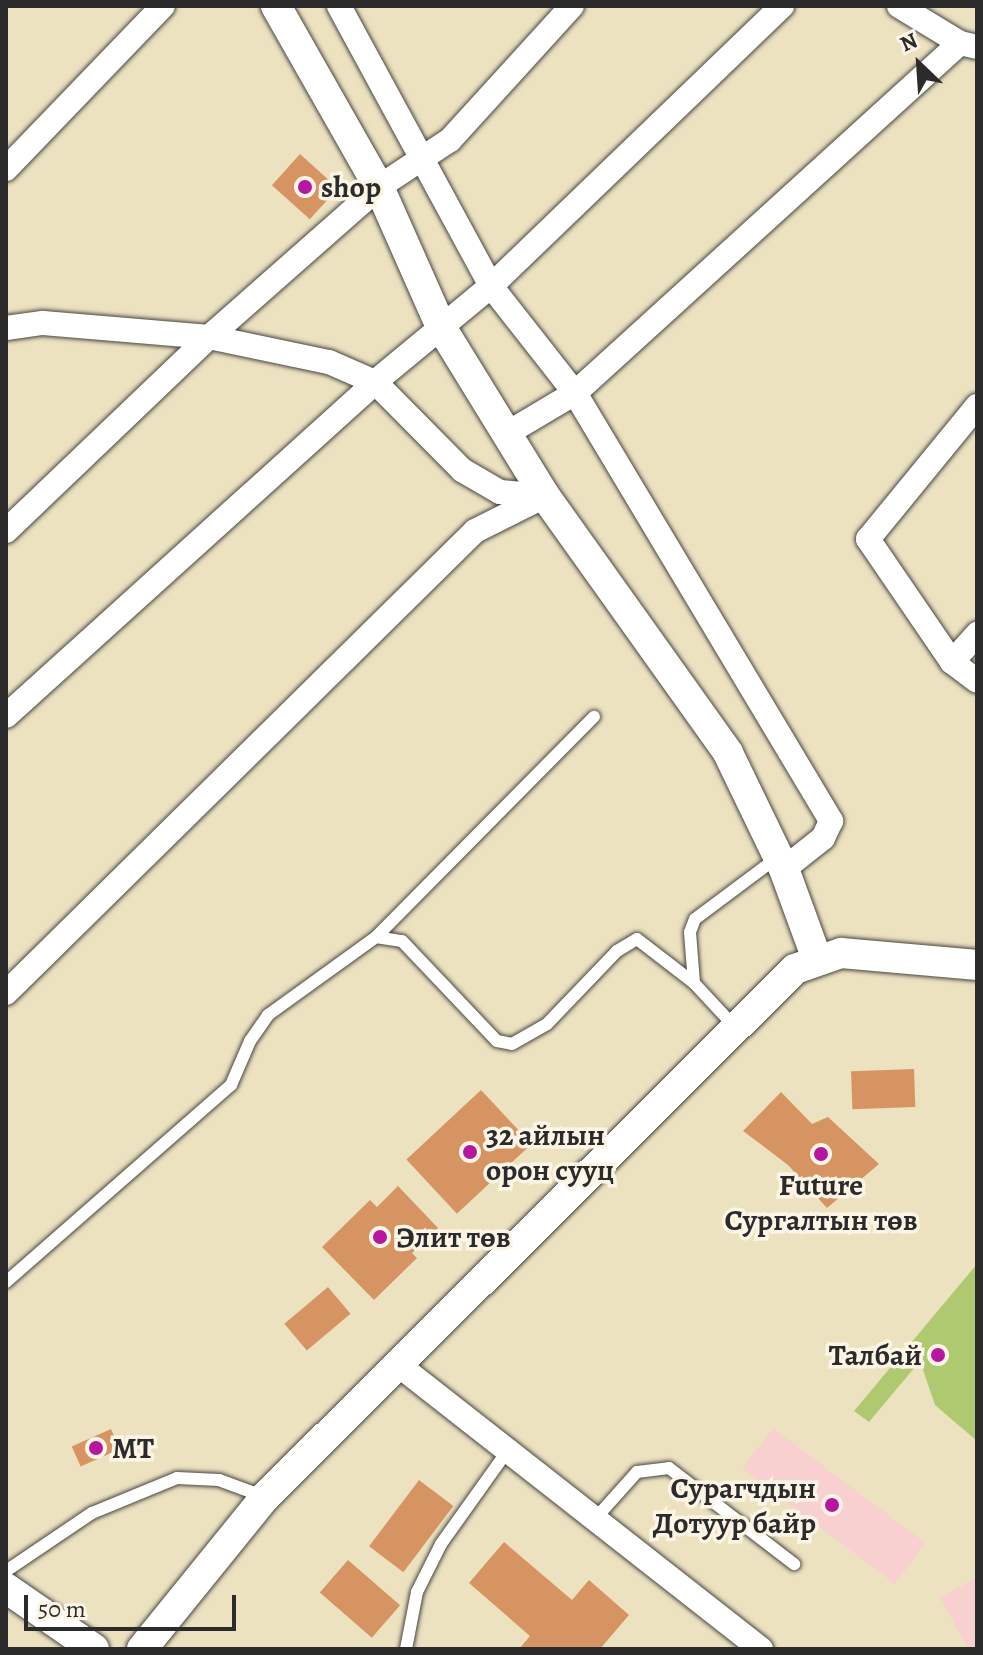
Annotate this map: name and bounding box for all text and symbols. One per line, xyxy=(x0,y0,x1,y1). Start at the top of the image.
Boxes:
north arrow xyxy=(879,24,959,104)
text: N xyxy=(895,25,922,59)
place label: shop xyxy=(321,169,381,205)
marker: shop xyxy=(296,178,314,196)
place label: 32 айлын орон сууц xyxy=(486,1117,614,1188)
marker: 32 айлын орон сууц xyxy=(461,1143,479,1161)
marker: Future Сургалтын төв xyxy=(812,1145,830,1163)
place label: Future Сургалтын төв xyxy=(725,1167,917,1238)
place label: Элит төв xyxy=(396,1219,510,1255)
marker: Элит төв xyxy=(371,1228,389,1246)
place label: Талбай xyxy=(829,1337,922,1373)
marker: Талбай xyxy=(929,1346,947,1364)
place label: MT xyxy=(112,1430,154,1466)
marker: MT xyxy=(87,1439,105,1457)
place label: Сурагчдын Дотуур байр xyxy=(653,1470,816,1540)
marker: Сурагчдын Дотуур байр xyxy=(823,1496,841,1514)
scale bar xyxy=(28,1579,240,1629)
text: 50 m xyxy=(38,1593,86,1625)

